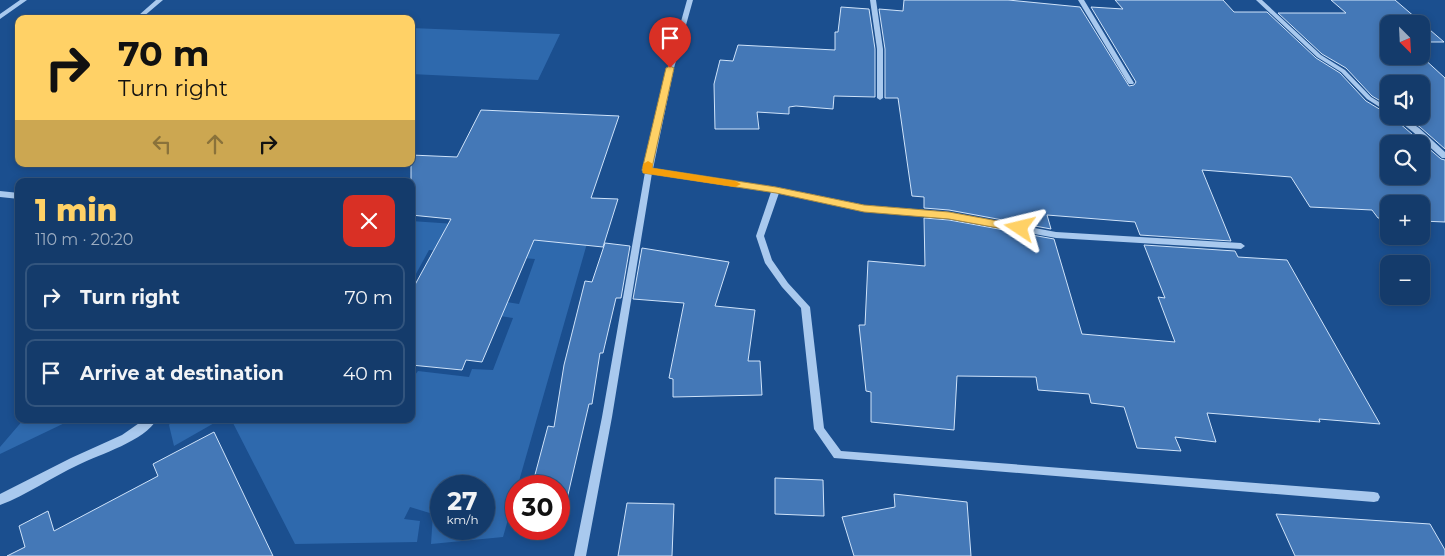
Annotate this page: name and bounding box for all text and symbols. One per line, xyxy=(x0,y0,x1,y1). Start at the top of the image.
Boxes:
north arrow xyxy=(1380,15,1430,65)
map controls xyxy=(1380,15,1430,305)
pin xyxy=(649,17,691,68)
icon: arrive xyxy=(656,24,684,52)
text: 70 m xyxy=(118,32,209,75)
icon: right xyxy=(35,35,100,100)
text: Turn right xyxy=(118,75,228,102)
button: sound xyxy=(1380,75,1430,125)
icon: left xyxy=(148,130,176,158)
icon: ahead xyxy=(201,130,229,158)
icon: right xyxy=(254,130,282,158)
button: search xyxy=(1380,135,1430,185)
text: 1 min xyxy=(35,192,118,229)
button: close xyxy=(343,195,395,247)
button: + xyxy=(1380,195,1430,245)
position arrow xyxy=(993,201,1045,253)
text: 110 m · 20:20 xyxy=(35,230,133,249)
button: − xyxy=(1380,255,1430,305)
icon: right xyxy=(37,283,65,311)
text: Turn right xyxy=(80,286,180,309)
text: 70 m xyxy=(344,286,393,309)
icon: arrive xyxy=(37,359,65,387)
text: Arrive at destination xyxy=(80,362,284,385)
text: 40 m xyxy=(343,362,393,385)
speed limit sign: 30 xyxy=(505,475,570,540)
text: 27 xyxy=(447,486,478,516)
text: km/h xyxy=(446,512,479,527)

